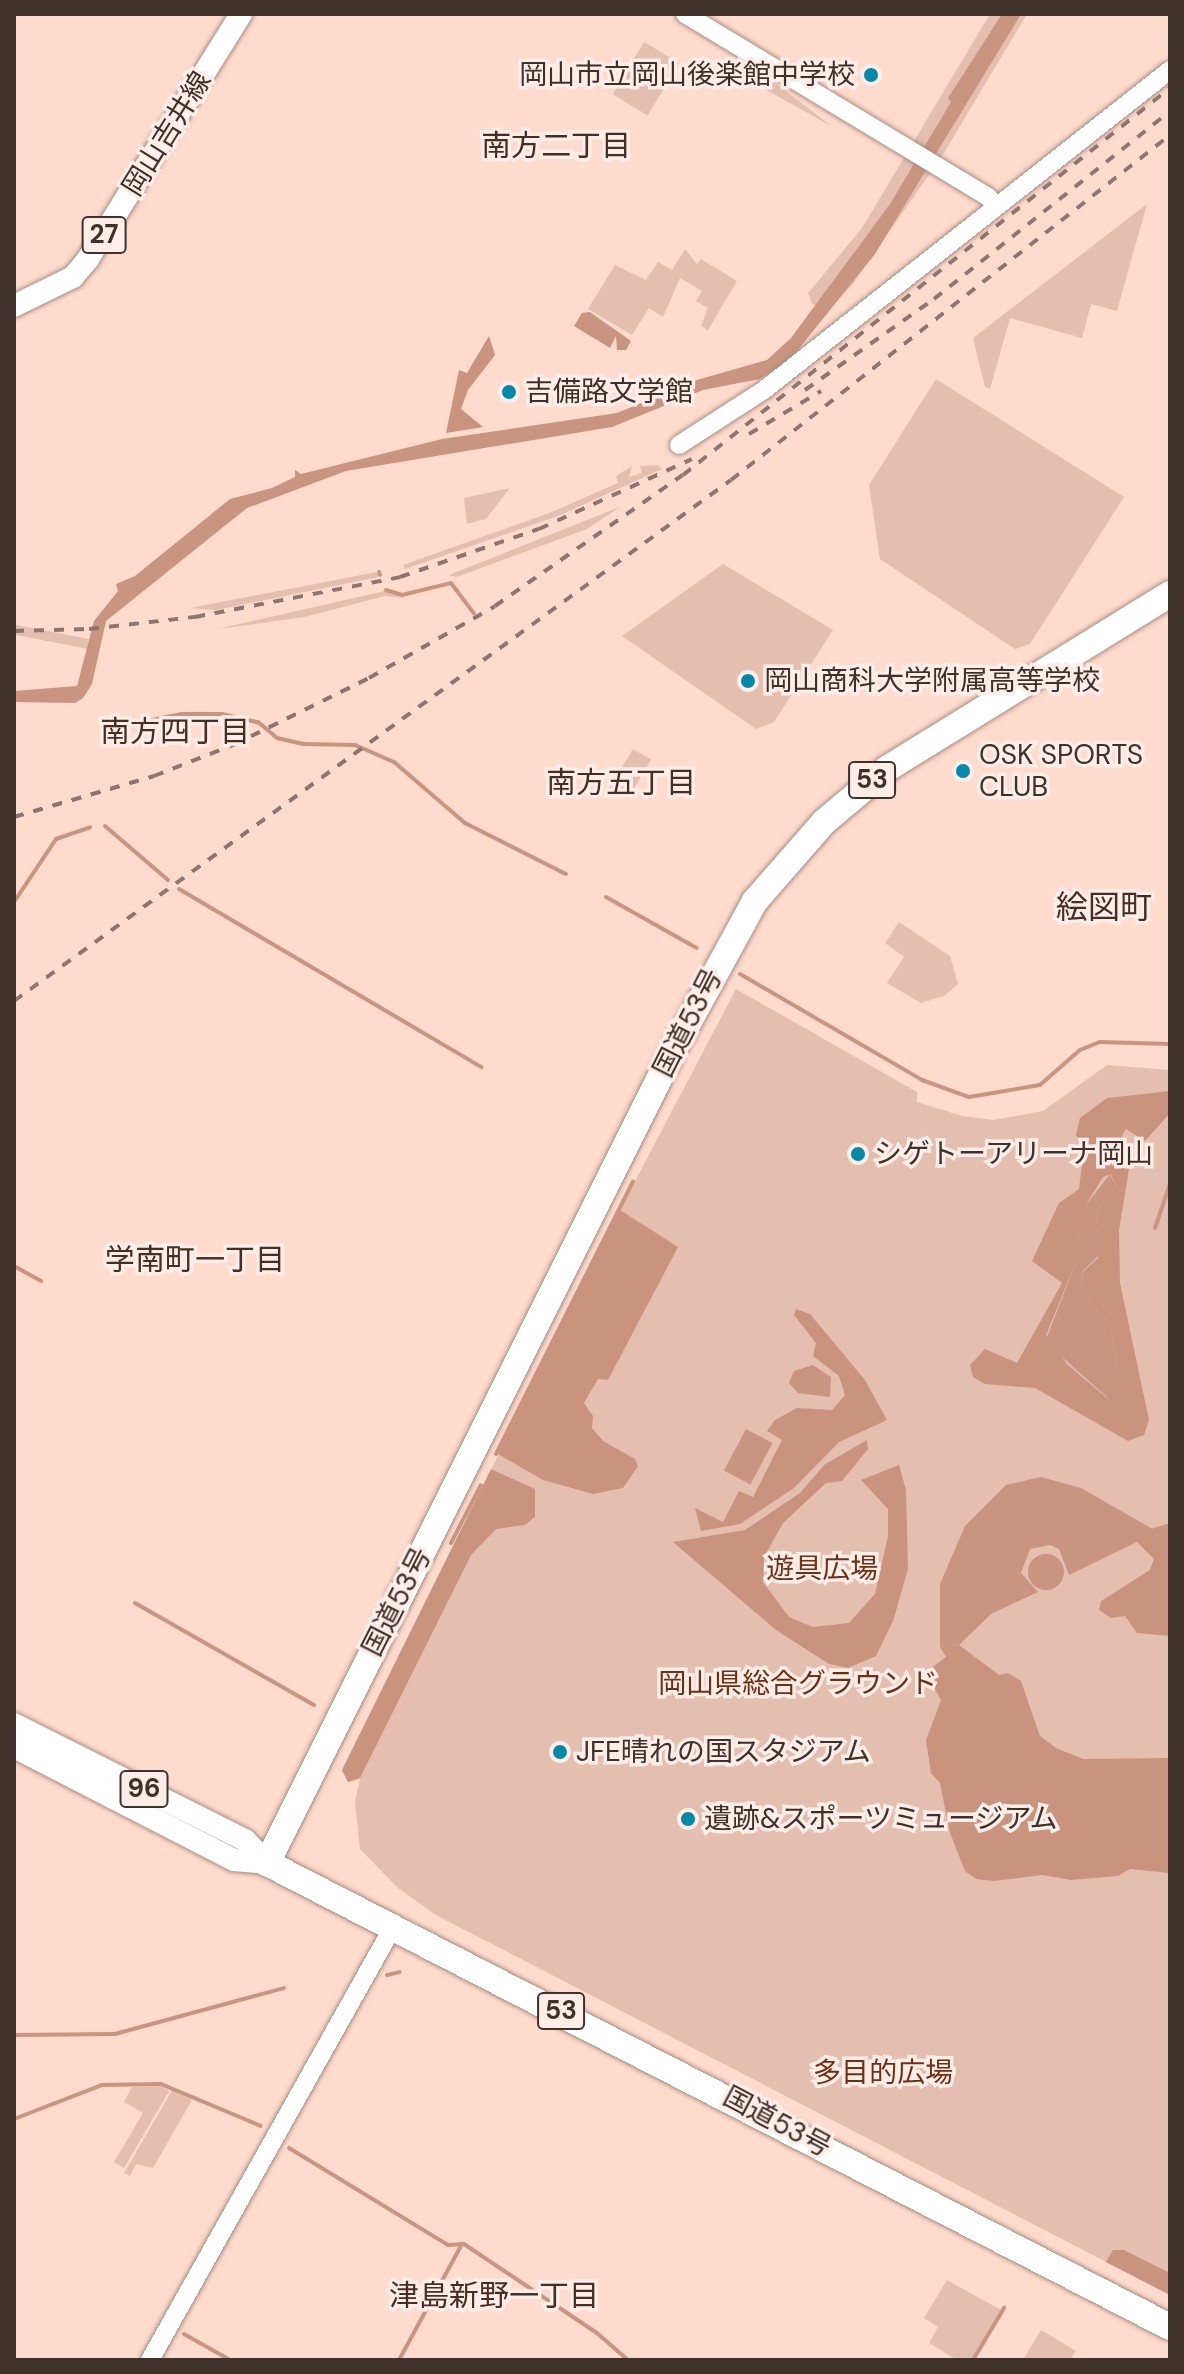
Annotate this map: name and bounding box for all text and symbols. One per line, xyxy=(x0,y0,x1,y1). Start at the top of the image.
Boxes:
place label: 岡山市立岡山後楽館中学校 xyxy=(519,58,855,92)
street label: 岡山吉井線 xyxy=(116,66,218,202)
marker: 岡山市立岡山後楽館中学校 xyxy=(862,66,880,84)
district label: 南方二丁目 xyxy=(481,128,631,164)
road number: 27 xyxy=(80,213,128,257)
place label: 吉備路文学館 xyxy=(525,375,693,409)
marker: 吉備路文学館 xyxy=(500,383,518,401)
place label: 岡山商科大学附属高等学校 xyxy=(764,664,1100,698)
marker: 岡山商科大学附属高等学校 xyxy=(739,672,757,690)
district label: 南方四丁目 xyxy=(100,714,250,750)
place label: OSK SPORTS CLUB xyxy=(979,738,1143,804)
road number: 53 xyxy=(848,758,896,802)
marker: OSK SPORTS CLUB xyxy=(954,762,972,780)
district label: 南方五丁目 xyxy=(546,765,696,801)
district label: 絵図町 xyxy=(1056,888,1152,926)
street label: 国道53号 xyxy=(646,963,730,1083)
place label: シゲトーアリーナ岡山 xyxy=(874,1137,1154,1171)
marker: シゲトーアリーナ岡山 xyxy=(849,1145,867,1163)
district label: 学南町一丁目 xyxy=(105,1242,285,1278)
street label: 国道53号 xyxy=(355,1542,439,1662)
park label: 遊具広場 xyxy=(766,1552,878,1586)
park label: 岡山県総合グラウンド xyxy=(658,1667,938,1701)
place label: JFE晴れの国スタジアム xyxy=(576,1735,873,1769)
marker: JFE晴れの国スタジアム xyxy=(551,1743,569,1761)
road number: 96 xyxy=(118,1767,170,1811)
place label: 遺跡&スポーツミュージアム xyxy=(704,1802,1061,1836)
marker: 遺跡&スポーツミュージアム xyxy=(679,1810,697,1828)
road number: 53 xyxy=(537,1989,585,2033)
park label: 多目的広場 xyxy=(813,2056,953,2090)
street label: 国道53号 xyxy=(717,2080,837,2164)
district label: 津島新野一丁目 xyxy=(389,2278,599,2314)

